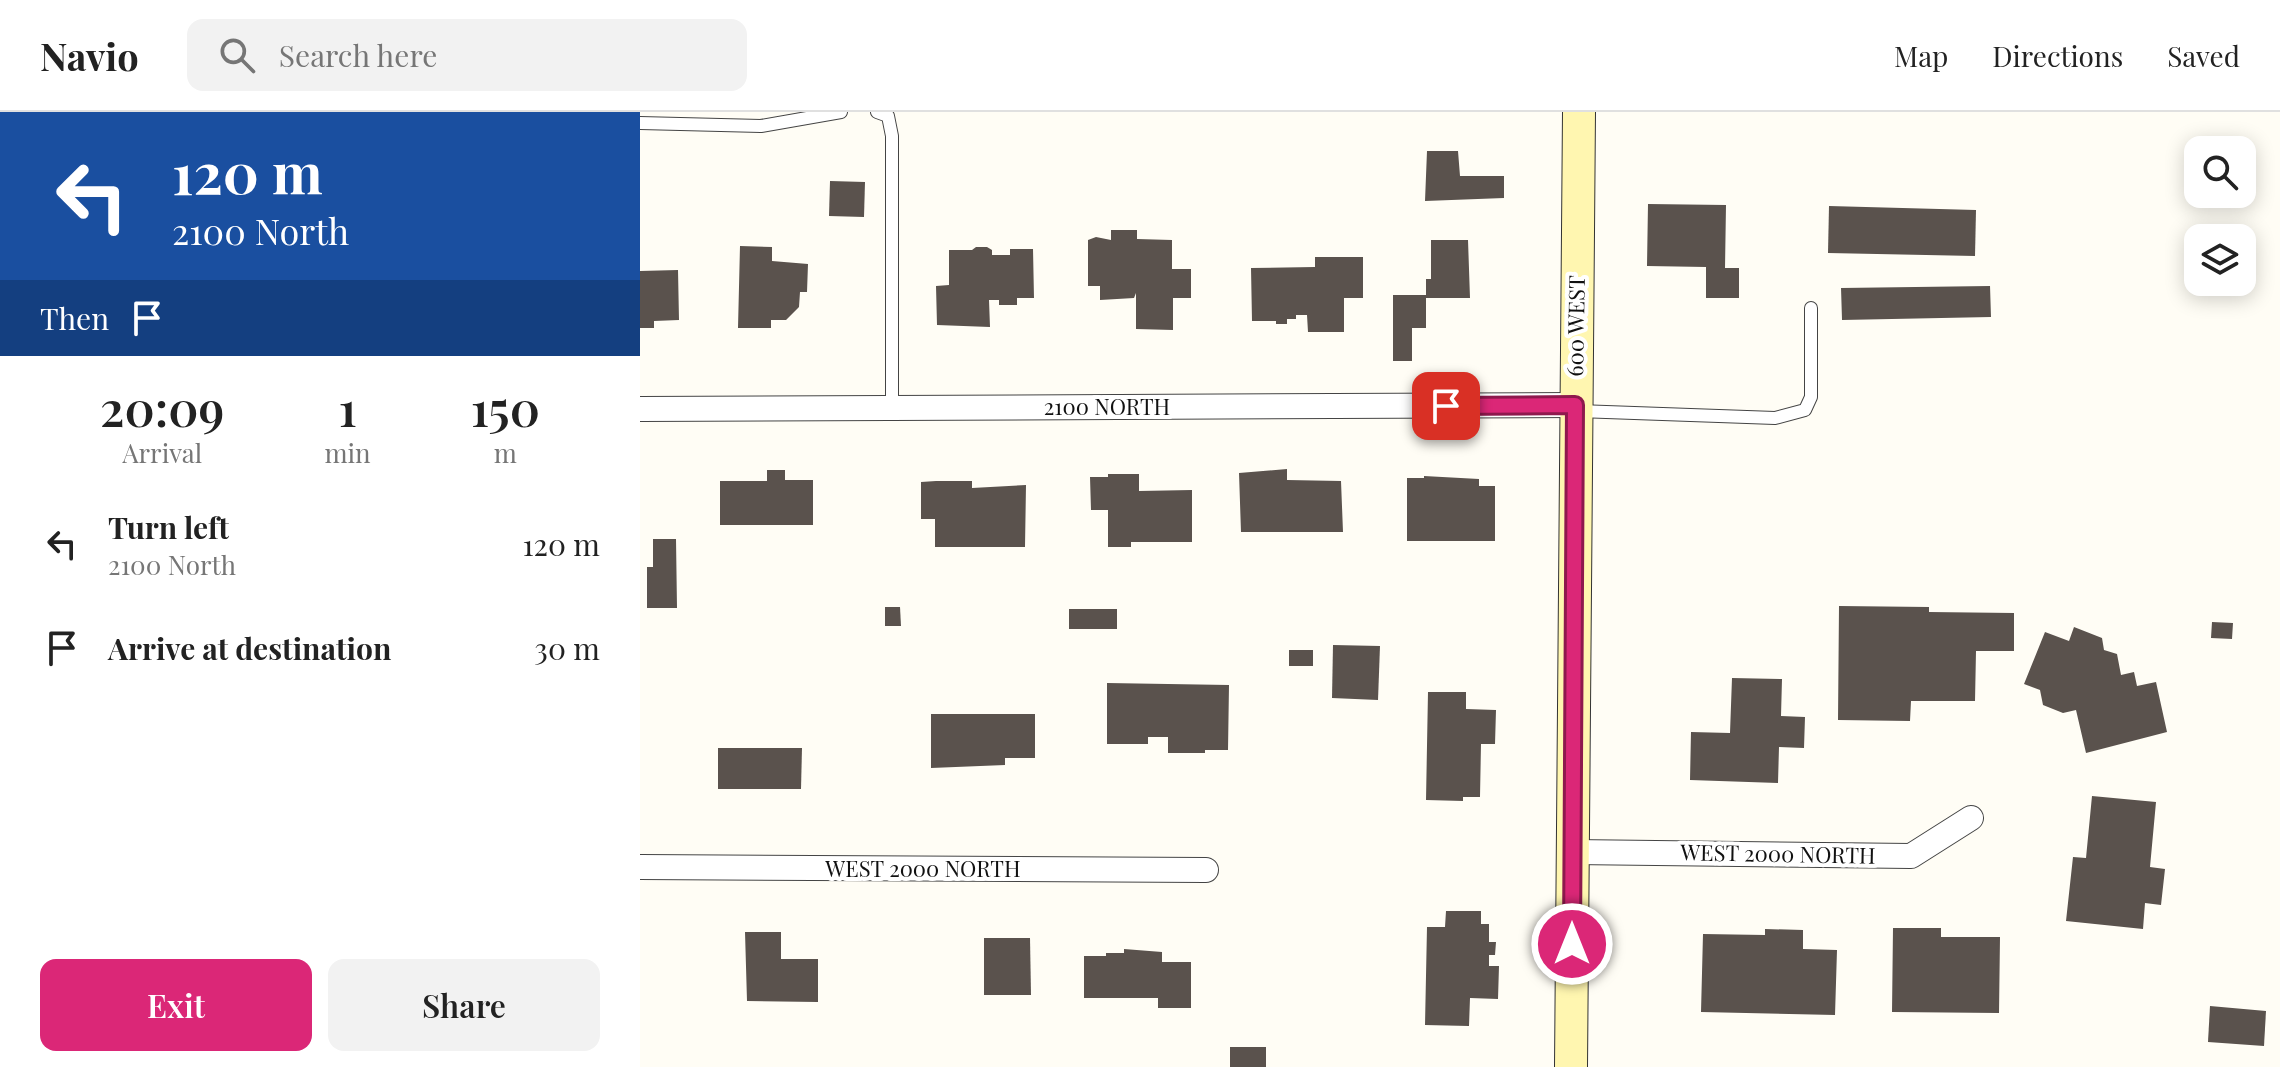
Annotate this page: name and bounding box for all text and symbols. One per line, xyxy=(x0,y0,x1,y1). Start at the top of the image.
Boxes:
search box xyxy=(187,19,747,91)
text: Navio xyxy=(40,30,139,81)
icon: search xyxy=(215,33,259,77)
text: Search here xyxy=(279,35,437,75)
text: Map xyxy=(1894,37,1948,74)
text: Directions xyxy=(1992,37,2123,74)
text: Saved xyxy=(2167,37,2240,74)
text: 120 m xyxy=(172,134,323,209)
map controls xyxy=(2184,136,2256,296)
button: search xyxy=(2184,136,2256,208)
icon: left xyxy=(40,144,144,248)
text: 2100 North xyxy=(172,206,349,254)
button: layers xyxy=(2184,224,2256,296)
street label: 600 WEST xyxy=(1559,275,1591,377)
icon: arrive xyxy=(125,296,169,340)
text: Then xyxy=(40,298,109,338)
pin xyxy=(1412,372,1480,440)
text: 20:09 xyxy=(100,375,224,439)
text: 1 xyxy=(338,375,357,439)
text: 150 xyxy=(471,375,540,439)
icon: arrive xyxy=(1424,384,1468,428)
street label: 2100 NORTH xyxy=(1044,391,1170,421)
text: Arrival xyxy=(122,435,202,470)
text: min xyxy=(324,435,371,470)
text: m xyxy=(494,435,517,470)
text: Turn left xyxy=(108,507,229,547)
icon: left xyxy=(40,522,84,566)
text: 120 m xyxy=(522,524,600,564)
text: 2100 North xyxy=(108,547,236,582)
icon: arrive xyxy=(40,626,84,670)
text: Arrive at destination xyxy=(108,628,391,668)
text: 30 m xyxy=(534,628,600,668)
street label: WEST 2000 NORTH xyxy=(1679,836,1876,870)
street label: WEST 2000 NORTH xyxy=(824,853,1021,883)
position arrow xyxy=(1530,902,1614,986)
button: Exit xyxy=(40,959,312,1051)
button: Share xyxy=(328,959,600,1051)

